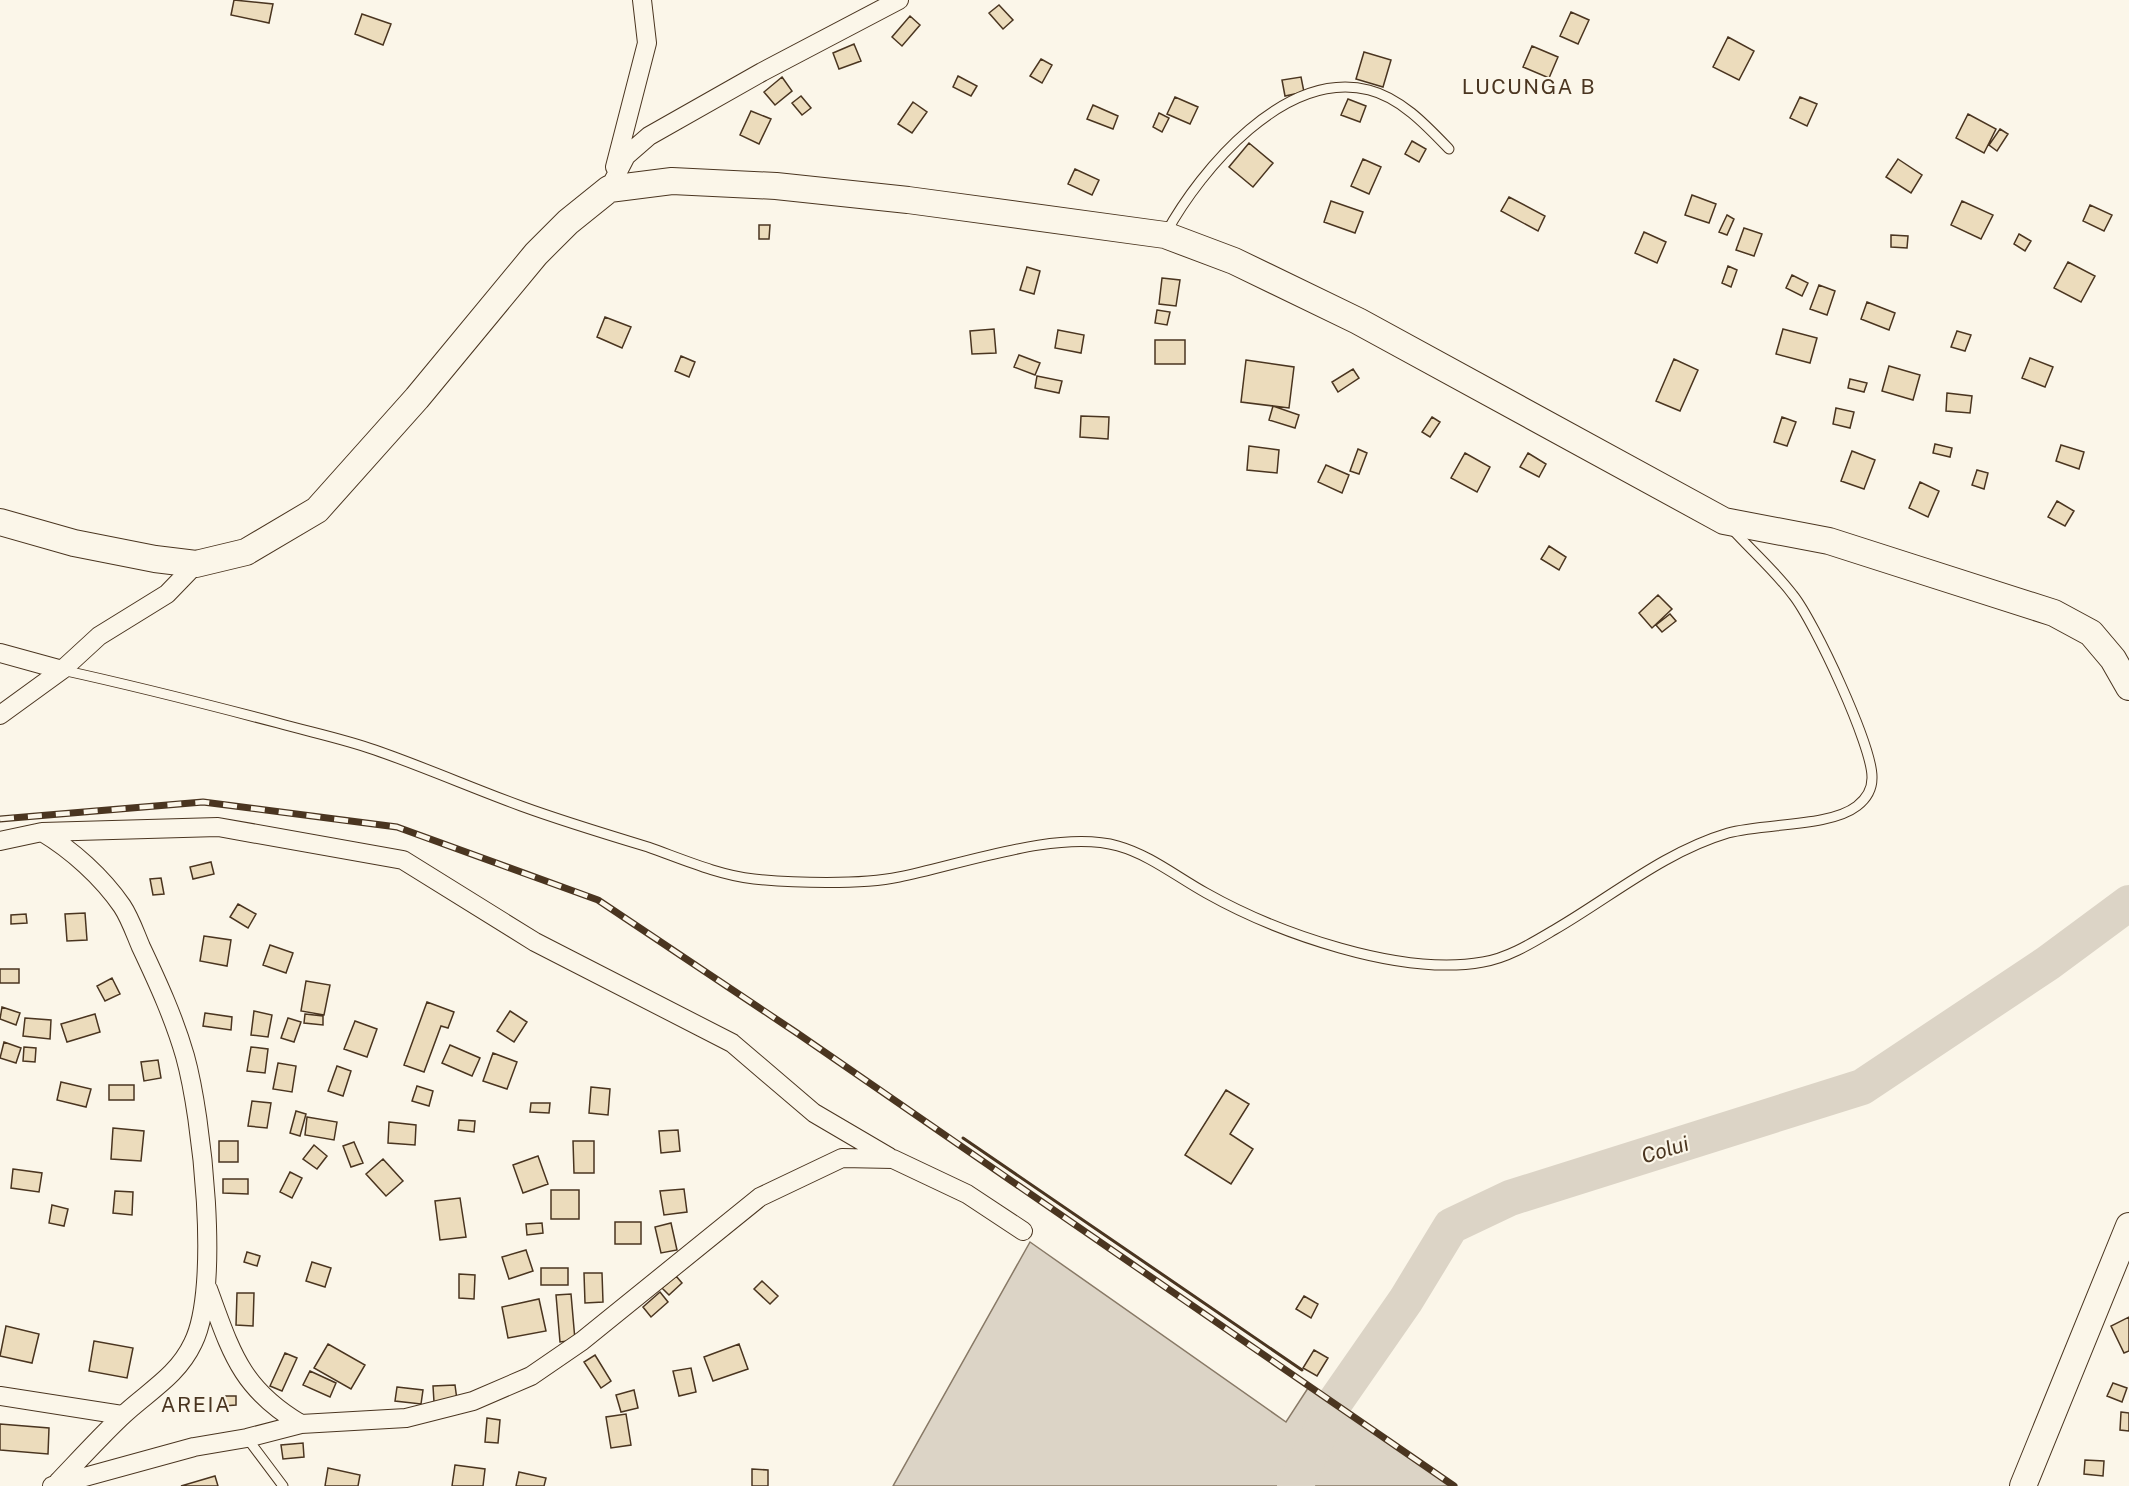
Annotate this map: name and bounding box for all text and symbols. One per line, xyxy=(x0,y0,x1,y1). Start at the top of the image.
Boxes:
district label: LUCUNGA B xyxy=(1462,74,1596,99)
water label: Colui xyxy=(1638,1131,1692,1169)
district label: AREIA xyxy=(161,1392,231,1417)

